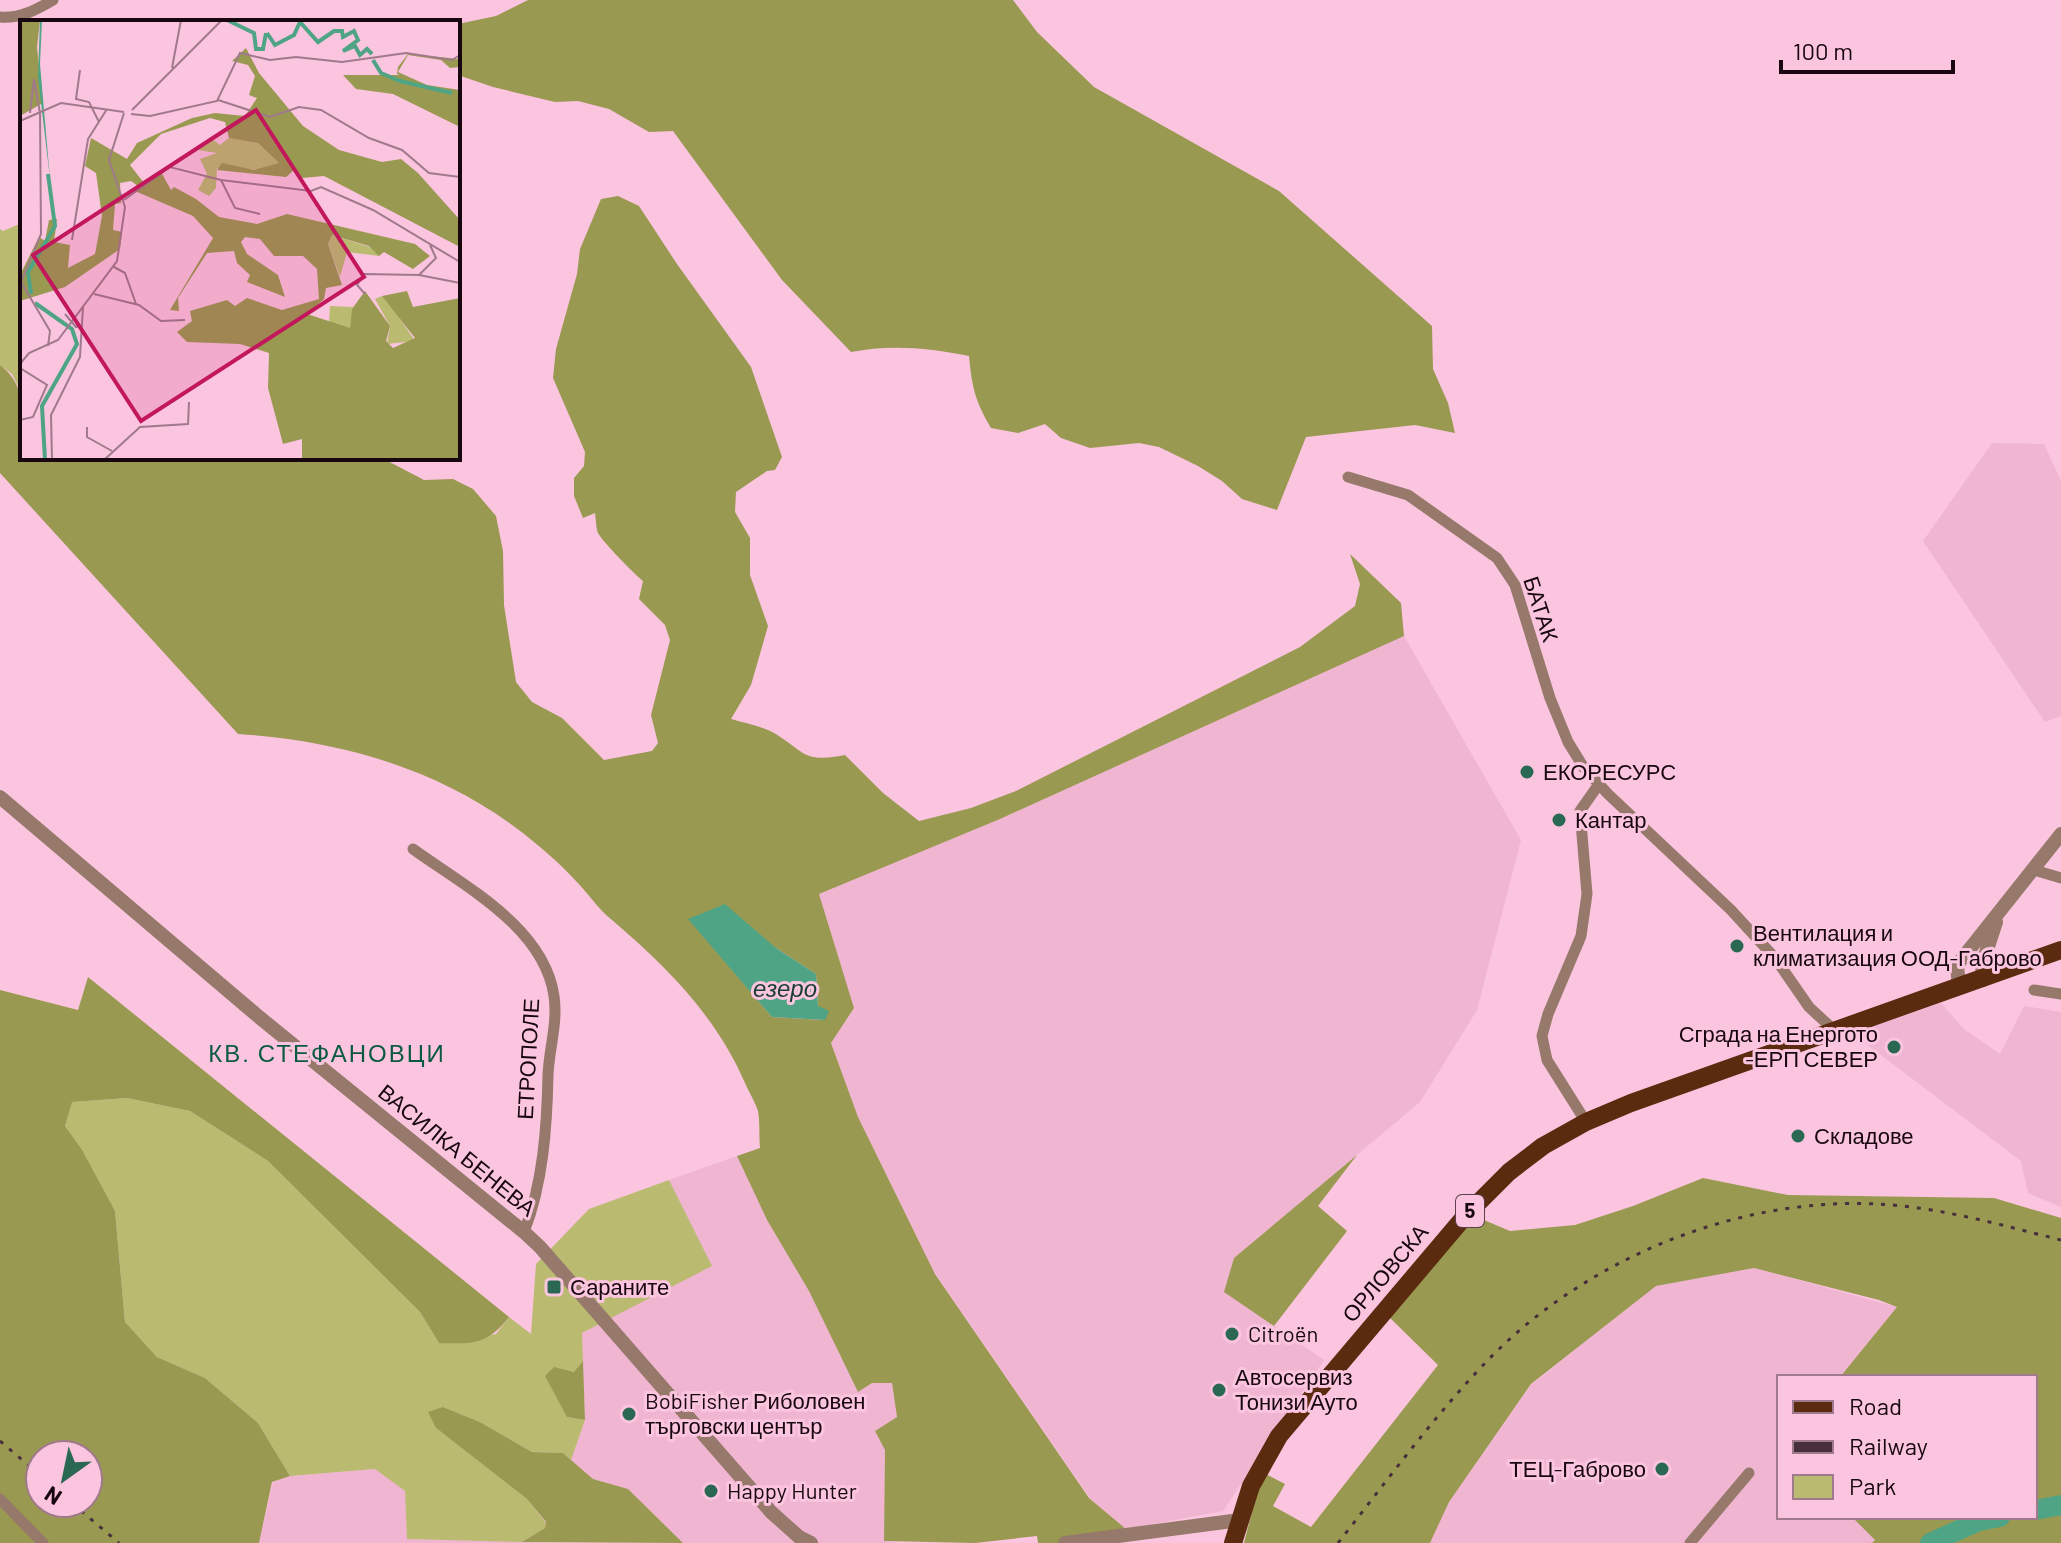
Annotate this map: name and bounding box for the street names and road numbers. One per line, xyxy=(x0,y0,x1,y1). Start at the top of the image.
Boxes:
street label: БАТАК xyxy=(1519,573,1565,645)
street label: ЕТРОПОЛЕ xyxy=(511,998,543,1120)
street label: ВАСИЛКА БЕНЕВА xyxy=(374,1078,542,1221)
road number: 5 xyxy=(1456,1195,1484,1227)
street label: ОРЛОВСКА xyxy=(1336,1218,1433,1326)

